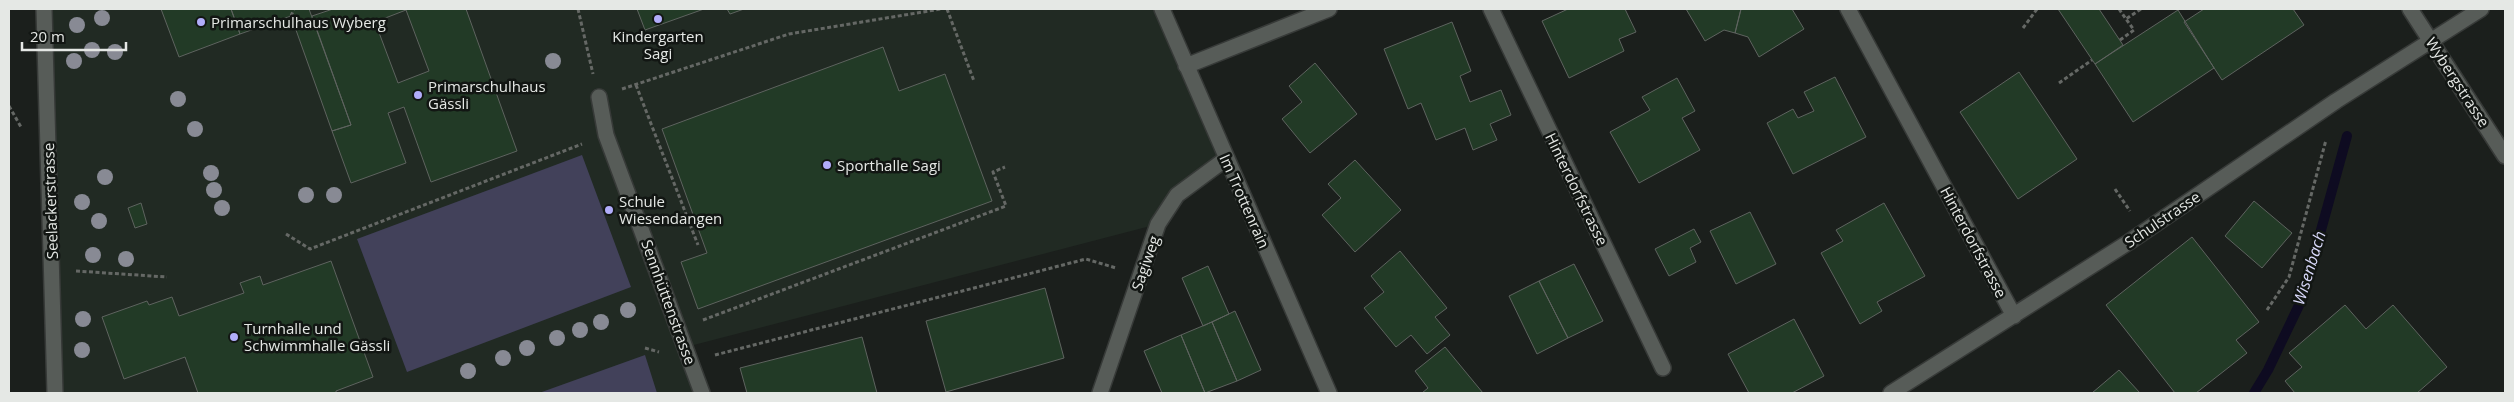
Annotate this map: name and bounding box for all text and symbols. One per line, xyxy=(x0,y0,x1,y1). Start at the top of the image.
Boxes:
place label: Primarschulhaus Wyberg xyxy=(211,12,386,32)
marker: Kindergarten Sagi xyxy=(652,13,664,25)
marker: Primarschulhaus Wyberg xyxy=(195,16,207,28)
scale bar xyxy=(22,20,126,52)
text: 20 m xyxy=(30,26,65,46)
place label: Kindergarten Sagi xyxy=(612,26,704,63)
street label: Wybergstrasse xyxy=(2422,33,2494,131)
place label: Primarschulhaus Gässli xyxy=(428,76,546,113)
marker: Primarschulhaus Gässli xyxy=(412,89,424,101)
street label: Hinterdorfstrasse xyxy=(1541,129,1613,249)
street label: Seelackerstrasse xyxy=(38,142,62,260)
street label: Im Trottenrain xyxy=(1215,151,1275,251)
place label: Sporthalle Sagi xyxy=(837,155,941,175)
marker: Sporthalle Sagi xyxy=(821,159,833,171)
street label: Hinterdorfstrasse xyxy=(1936,183,2012,301)
street label: Schulstrasse xyxy=(2120,186,2204,252)
place label: Schule Wiesendangen xyxy=(619,191,722,228)
marker: Schule Wiesendangen xyxy=(603,204,615,216)
water label: Wisenbach xyxy=(2287,228,2331,308)
street label: Sagiweg xyxy=(1126,233,1164,293)
street label: Sennhüttenstrasse xyxy=(637,237,701,367)
place label: Turnhalle und Schwimmhalle Gässli xyxy=(244,318,390,355)
marker: Turnhalle und Schwimmhalle Gässli xyxy=(228,331,240,343)

